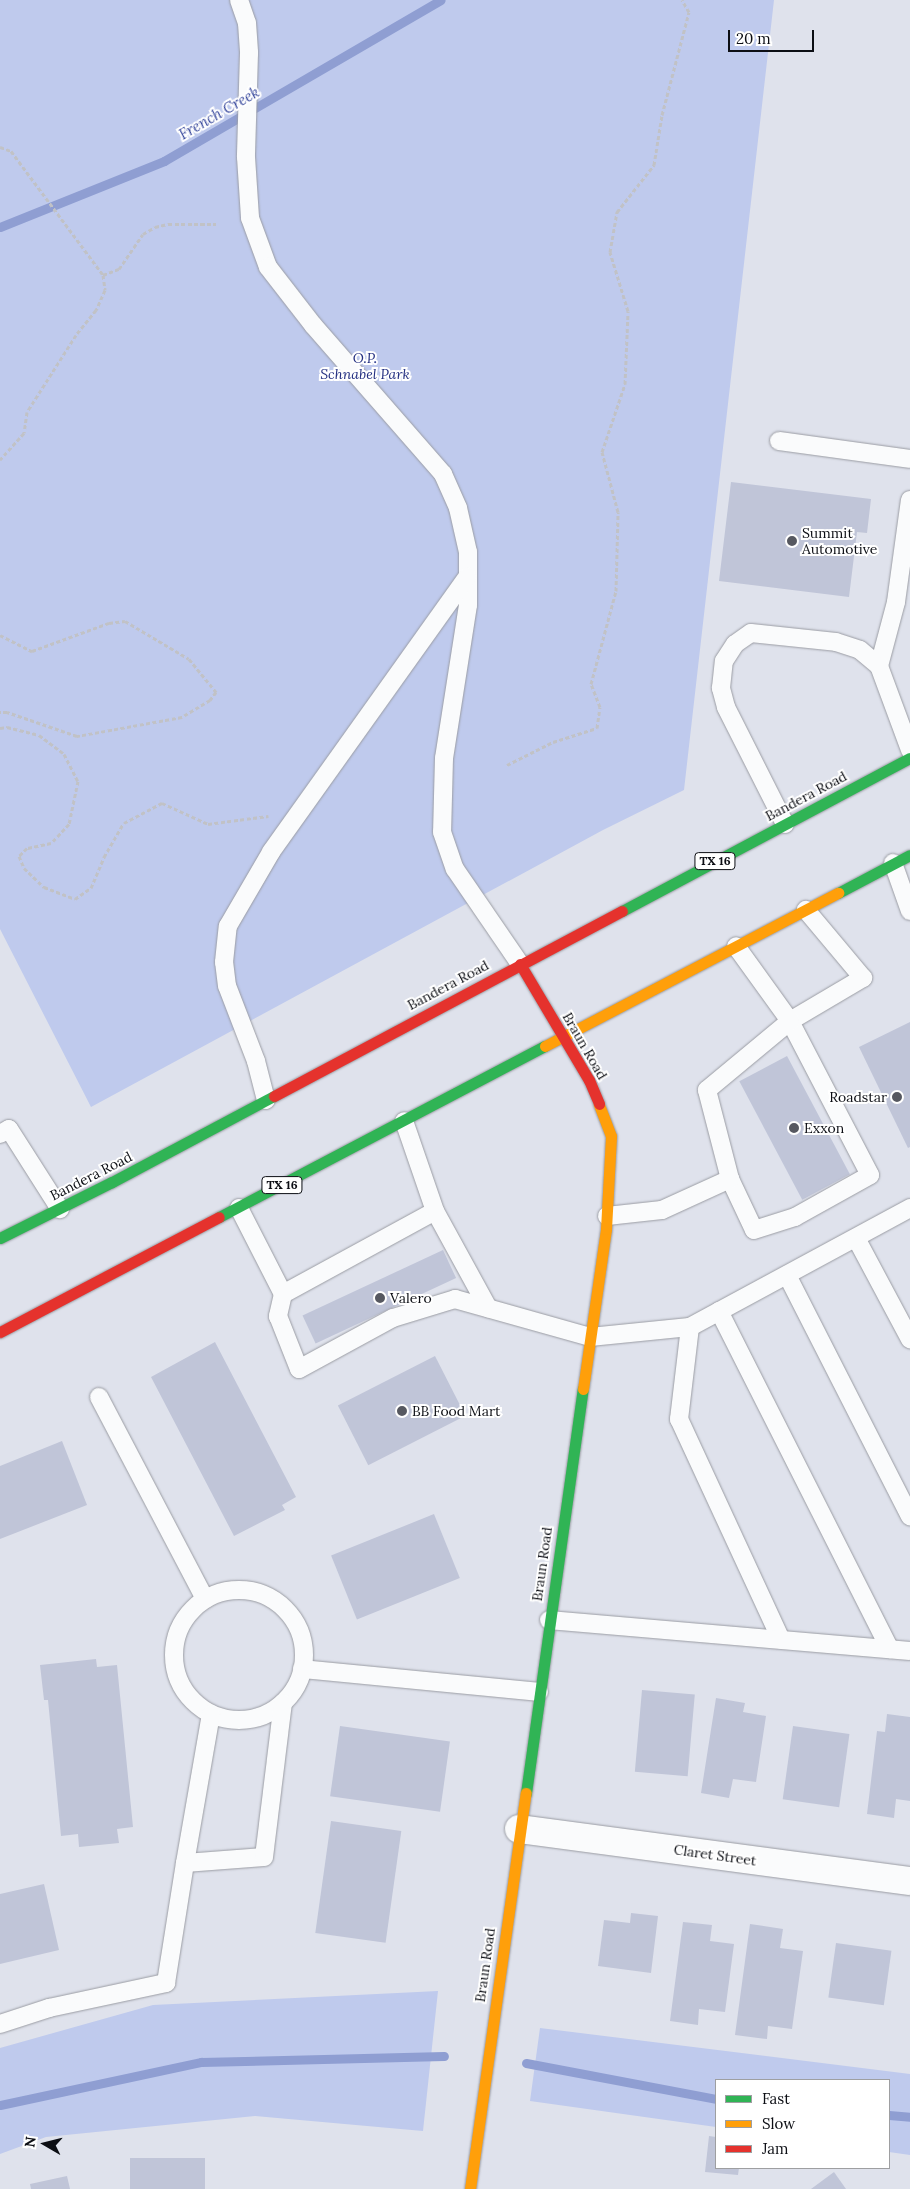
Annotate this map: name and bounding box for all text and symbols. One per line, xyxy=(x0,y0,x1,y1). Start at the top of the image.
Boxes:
scale bar xyxy=(730,20,816,52)
text: 20 m xyxy=(736,29,771,48)
water label: French Creek xyxy=(176,83,262,143)
park label: O.P. Schnabel Park xyxy=(320,350,410,382)
place label: Summit Automotive xyxy=(802,525,877,558)
marker: Summit Automotive xyxy=(786,535,798,547)
street label: Bandera Road xyxy=(762,768,850,824)
road number: TX 16 xyxy=(694,851,736,870)
street label: Bandera Road xyxy=(404,957,492,1013)
street label: Braun Road xyxy=(559,1009,611,1083)
place label: Roadstar xyxy=(829,1089,887,1105)
marker: Roadstar xyxy=(891,1091,903,1103)
place label: Exxon xyxy=(804,1120,844,1136)
marker: Exxon xyxy=(788,1122,800,1134)
street label: Bandera Road xyxy=(47,1148,135,1204)
road number: TX 16 xyxy=(261,1176,303,1194)
place label: Valero xyxy=(390,1290,432,1306)
marker: Valero xyxy=(374,1292,386,1304)
place label: BB Food Mart xyxy=(412,1403,501,1419)
marker: BB Food Mart xyxy=(396,1405,408,1417)
street label: Braun Road xyxy=(528,1526,556,1602)
street label: Claret Street xyxy=(673,1841,757,1869)
street label: Braun Road xyxy=(471,1927,499,2003)
legend xyxy=(715,2079,890,2169)
text: Fast xyxy=(762,2089,790,2108)
text: Slow xyxy=(762,2114,795,2133)
north arrow xyxy=(20,2119,70,2169)
text: N xyxy=(20,2135,40,2149)
text: Jam xyxy=(762,2139,789,2158)

